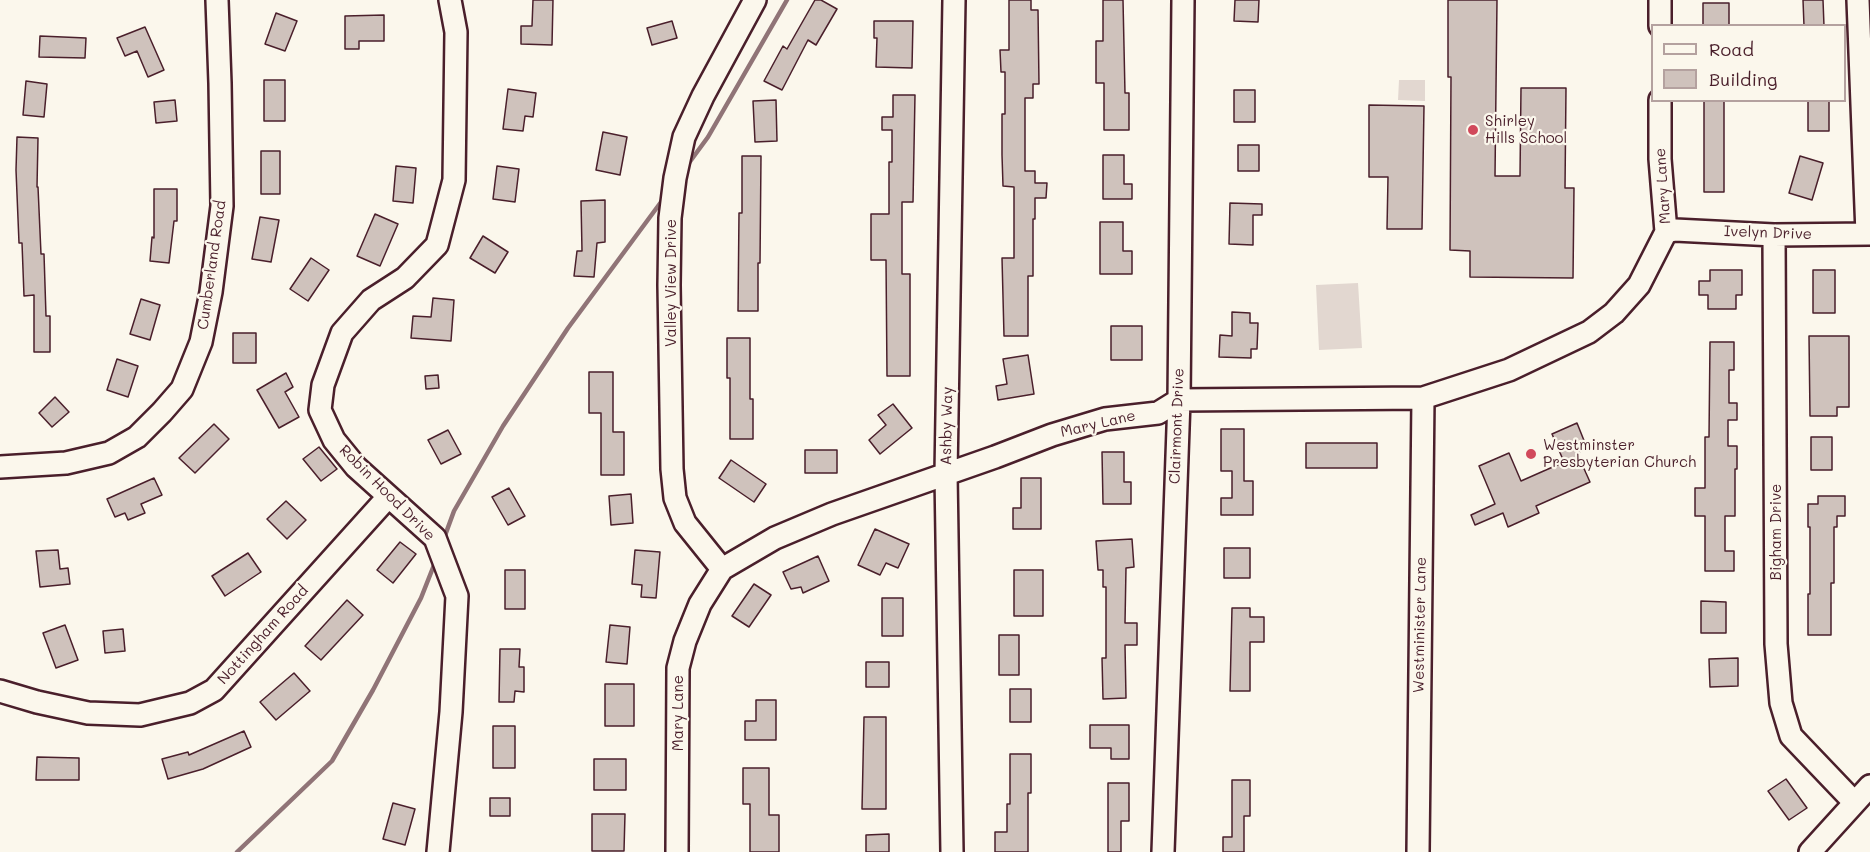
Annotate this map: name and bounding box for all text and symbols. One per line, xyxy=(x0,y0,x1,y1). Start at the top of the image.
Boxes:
legend xyxy=(1651,24,1846,102)
text: Road xyxy=(1709,37,1754,61)
text: Building xyxy=(1709,67,1777,91)
place label: Shirley Hills School xyxy=(1485,112,1567,147)
marker: Shirley Hills School xyxy=(1466,123,1480,137)
street label: Mary Lane xyxy=(1651,147,1675,225)
street label: Cumberland Road xyxy=(194,199,230,331)
street label: Valley View Drive xyxy=(662,219,680,347)
street label: Ivelyn Drive xyxy=(1724,222,1812,244)
street label: Clairmont Drive xyxy=(1166,368,1188,484)
street label: Ashby Way xyxy=(937,387,957,465)
street label: Mary Lane xyxy=(1059,407,1137,441)
place label: Westminster Presbyterian Church xyxy=(1543,436,1696,471)
street label: Robin Hood Drive xyxy=(335,441,439,545)
marker: Westminster Presbyterian Church xyxy=(1524,447,1538,461)
street label: Bigham Drive xyxy=(1767,484,1785,580)
street label: Westminister Lane xyxy=(1410,557,1430,693)
street label: Nottingham Road xyxy=(214,582,312,688)
street label: Mary Lane xyxy=(669,675,687,751)

